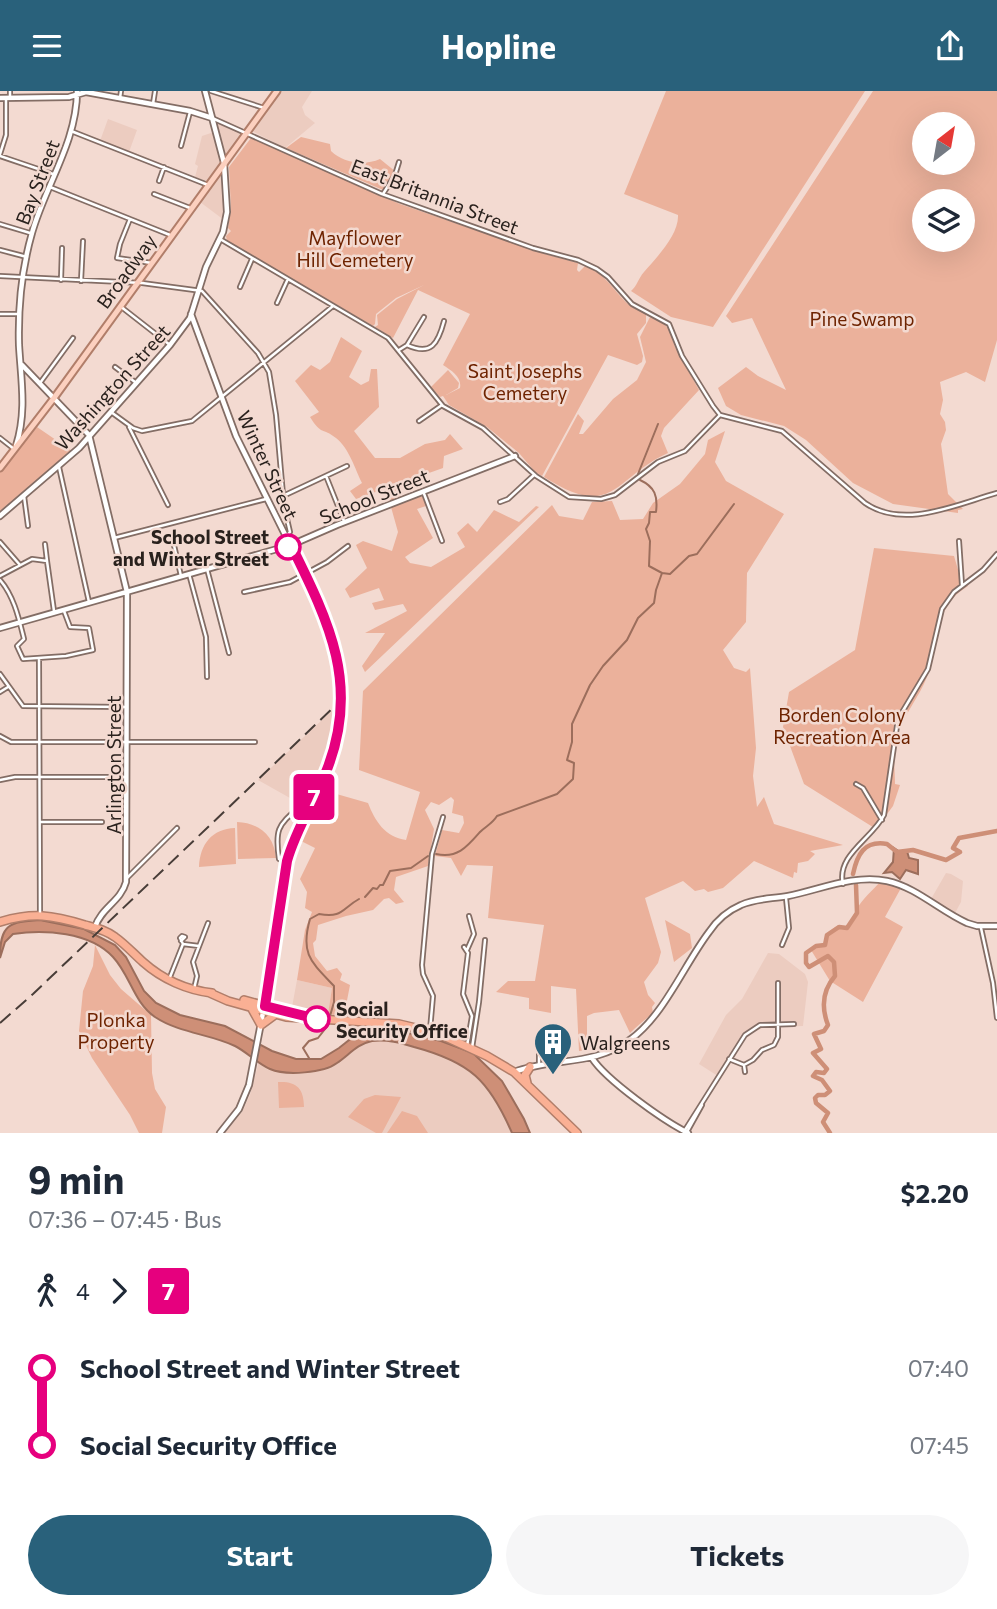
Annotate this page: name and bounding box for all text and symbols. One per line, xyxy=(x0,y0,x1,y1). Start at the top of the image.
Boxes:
text: Hopline xyxy=(441,26,556,66)
icon: menu xyxy=(28,27,66,65)
icon: share xyxy=(931,27,969,65)
north arrow xyxy=(912,112,975,175)
map controls xyxy=(912,112,975,252)
street label: Bay Street xyxy=(10,136,64,228)
street label: East Britannia Street xyxy=(348,153,522,239)
button: layers xyxy=(912,189,975,252)
park label: Mayflower Hill Cemetery xyxy=(296,226,414,271)
street label: Broadway xyxy=(91,229,161,313)
park label: Pine Swamp xyxy=(810,307,914,330)
street label: Washington Street xyxy=(50,319,175,455)
park label: Saint Josephs Cemetery xyxy=(468,359,582,404)
street label: Winter Street xyxy=(233,407,303,523)
street label: School Street xyxy=(316,463,432,528)
place label: School Street and Winter Street xyxy=(113,525,269,570)
marker: School Street and Winter Street xyxy=(275,534,301,560)
street label: Arlington Street xyxy=(102,695,125,834)
park label: Borden Colony Recreation Area xyxy=(773,703,911,748)
line badge: 7 xyxy=(291,774,337,820)
text: 7 xyxy=(307,782,321,811)
place label: Social Security Office xyxy=(336,997,468,1042)
marker: Social Security Office xyxy=(304,1006,330,1032)
park label: Plonka Property xyxy=(77,1008,155,1053)
building icon: Walgreens xyxy=(532,1021,574,1076)
place label: Walgreens xyxy=(580,1031,670,1054)
text: 9 min xyxy=(28,1155,124,1202)
text: $2.20 xyxy=(900,1177,969,1208)
text: 07:36 – 07:45 · Bus xyxy=(28,1205,222,1233)
icon: walk xyxy=(28,1272,66,1310)
icon: forward xyxy=(100,1272,138,1310)
text: 7 xyxy=(162,1276,175,1305)
text: 4 xyxy=(76,1277,90,1305)
text: School Street and Winter Street xyxy=(80,1352,460,1383)
text: 07:40 xyxy=(908,1354,969,1382)
text: Social Security Office xyxy=(80,1429,337,1460)
text: 07:45 xyxy=(910,1431,969,1459)
button: Start xyxy=(28,1515,492,1595)
button: Tickets xyxy=(506,1515,969,1595)

